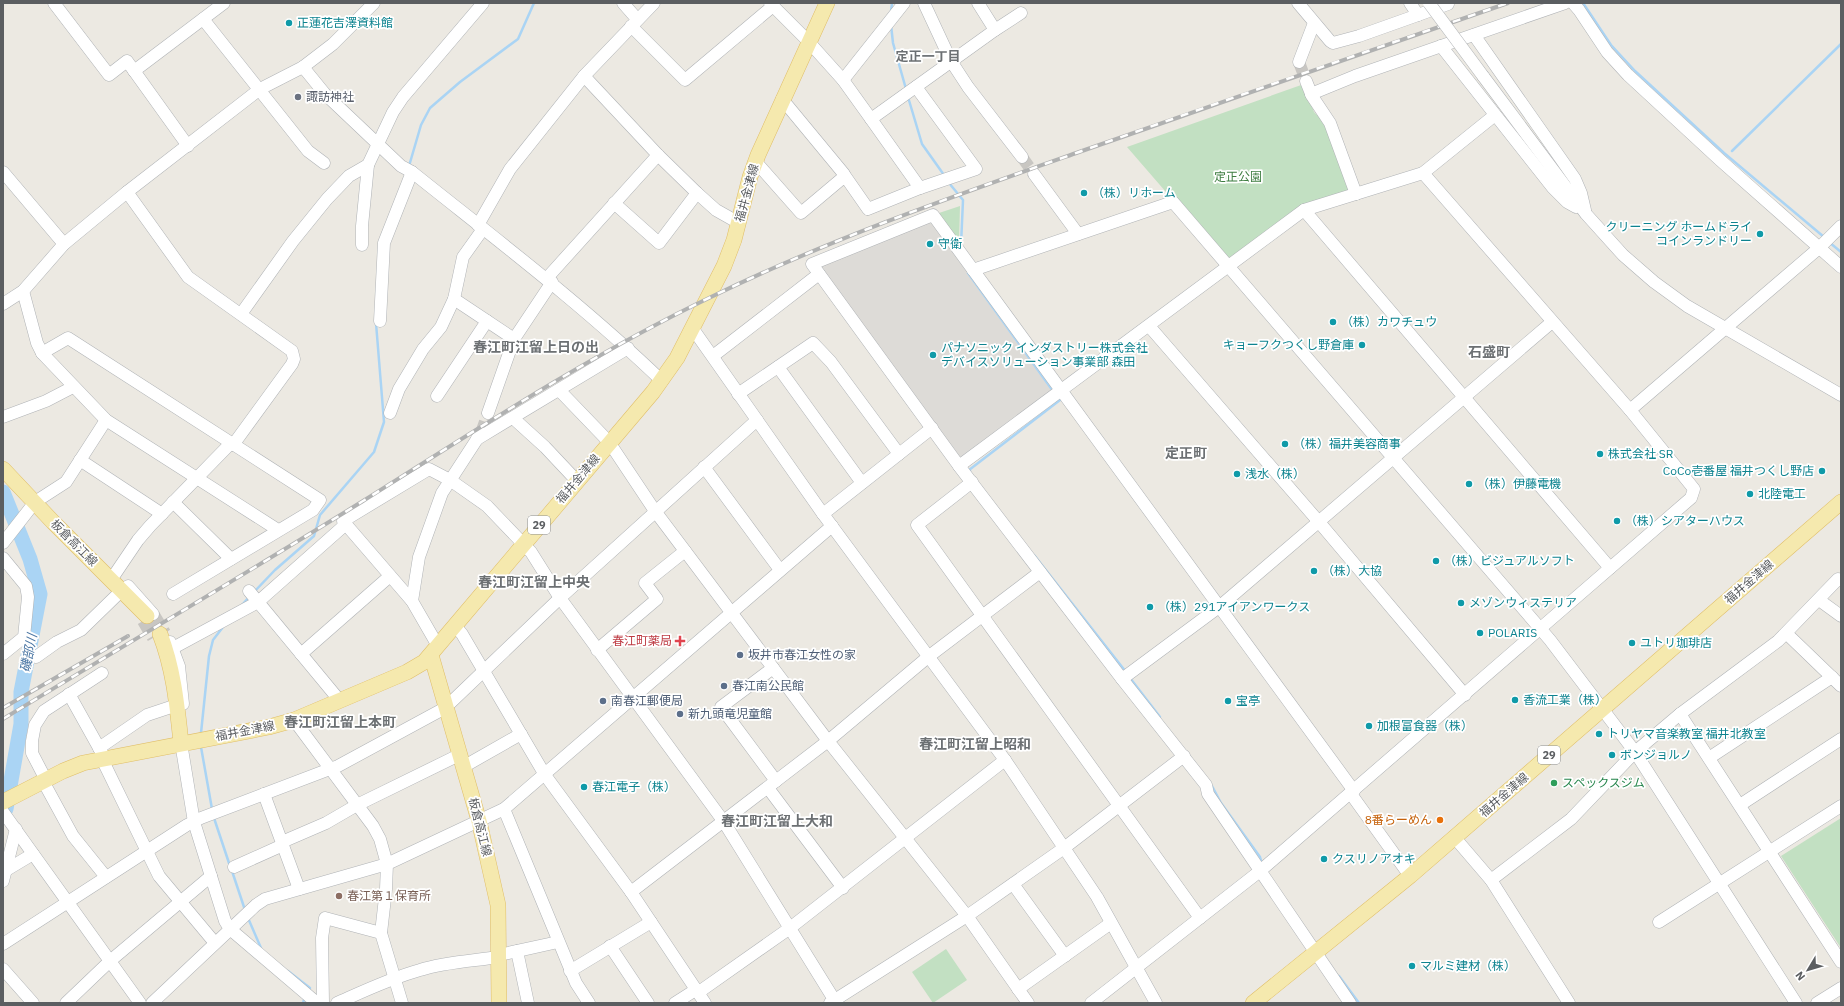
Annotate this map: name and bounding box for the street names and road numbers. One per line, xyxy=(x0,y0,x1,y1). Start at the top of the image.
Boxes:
street label: 福井金津線 xyxy=(732,162,762,224)
street label: 福井金津線 xyxy=(553,451,603,506)
street label: 板倉高江線 xyxy=(48,516,101,569)
road number: 29 xyxy=(528,516,550,534)
street label: 福井金津線 xyxy=(1721,556,1776,607)
street label: 福井金津線 xyxy=(214,717,276,744)
road number: 29 xyxy=(1538,746,1560,764)
street label: 福井金津線 xyxy=(1476,769,1531,820)
street label: 板倉高江線 xyxy=(466,796,495,858)

